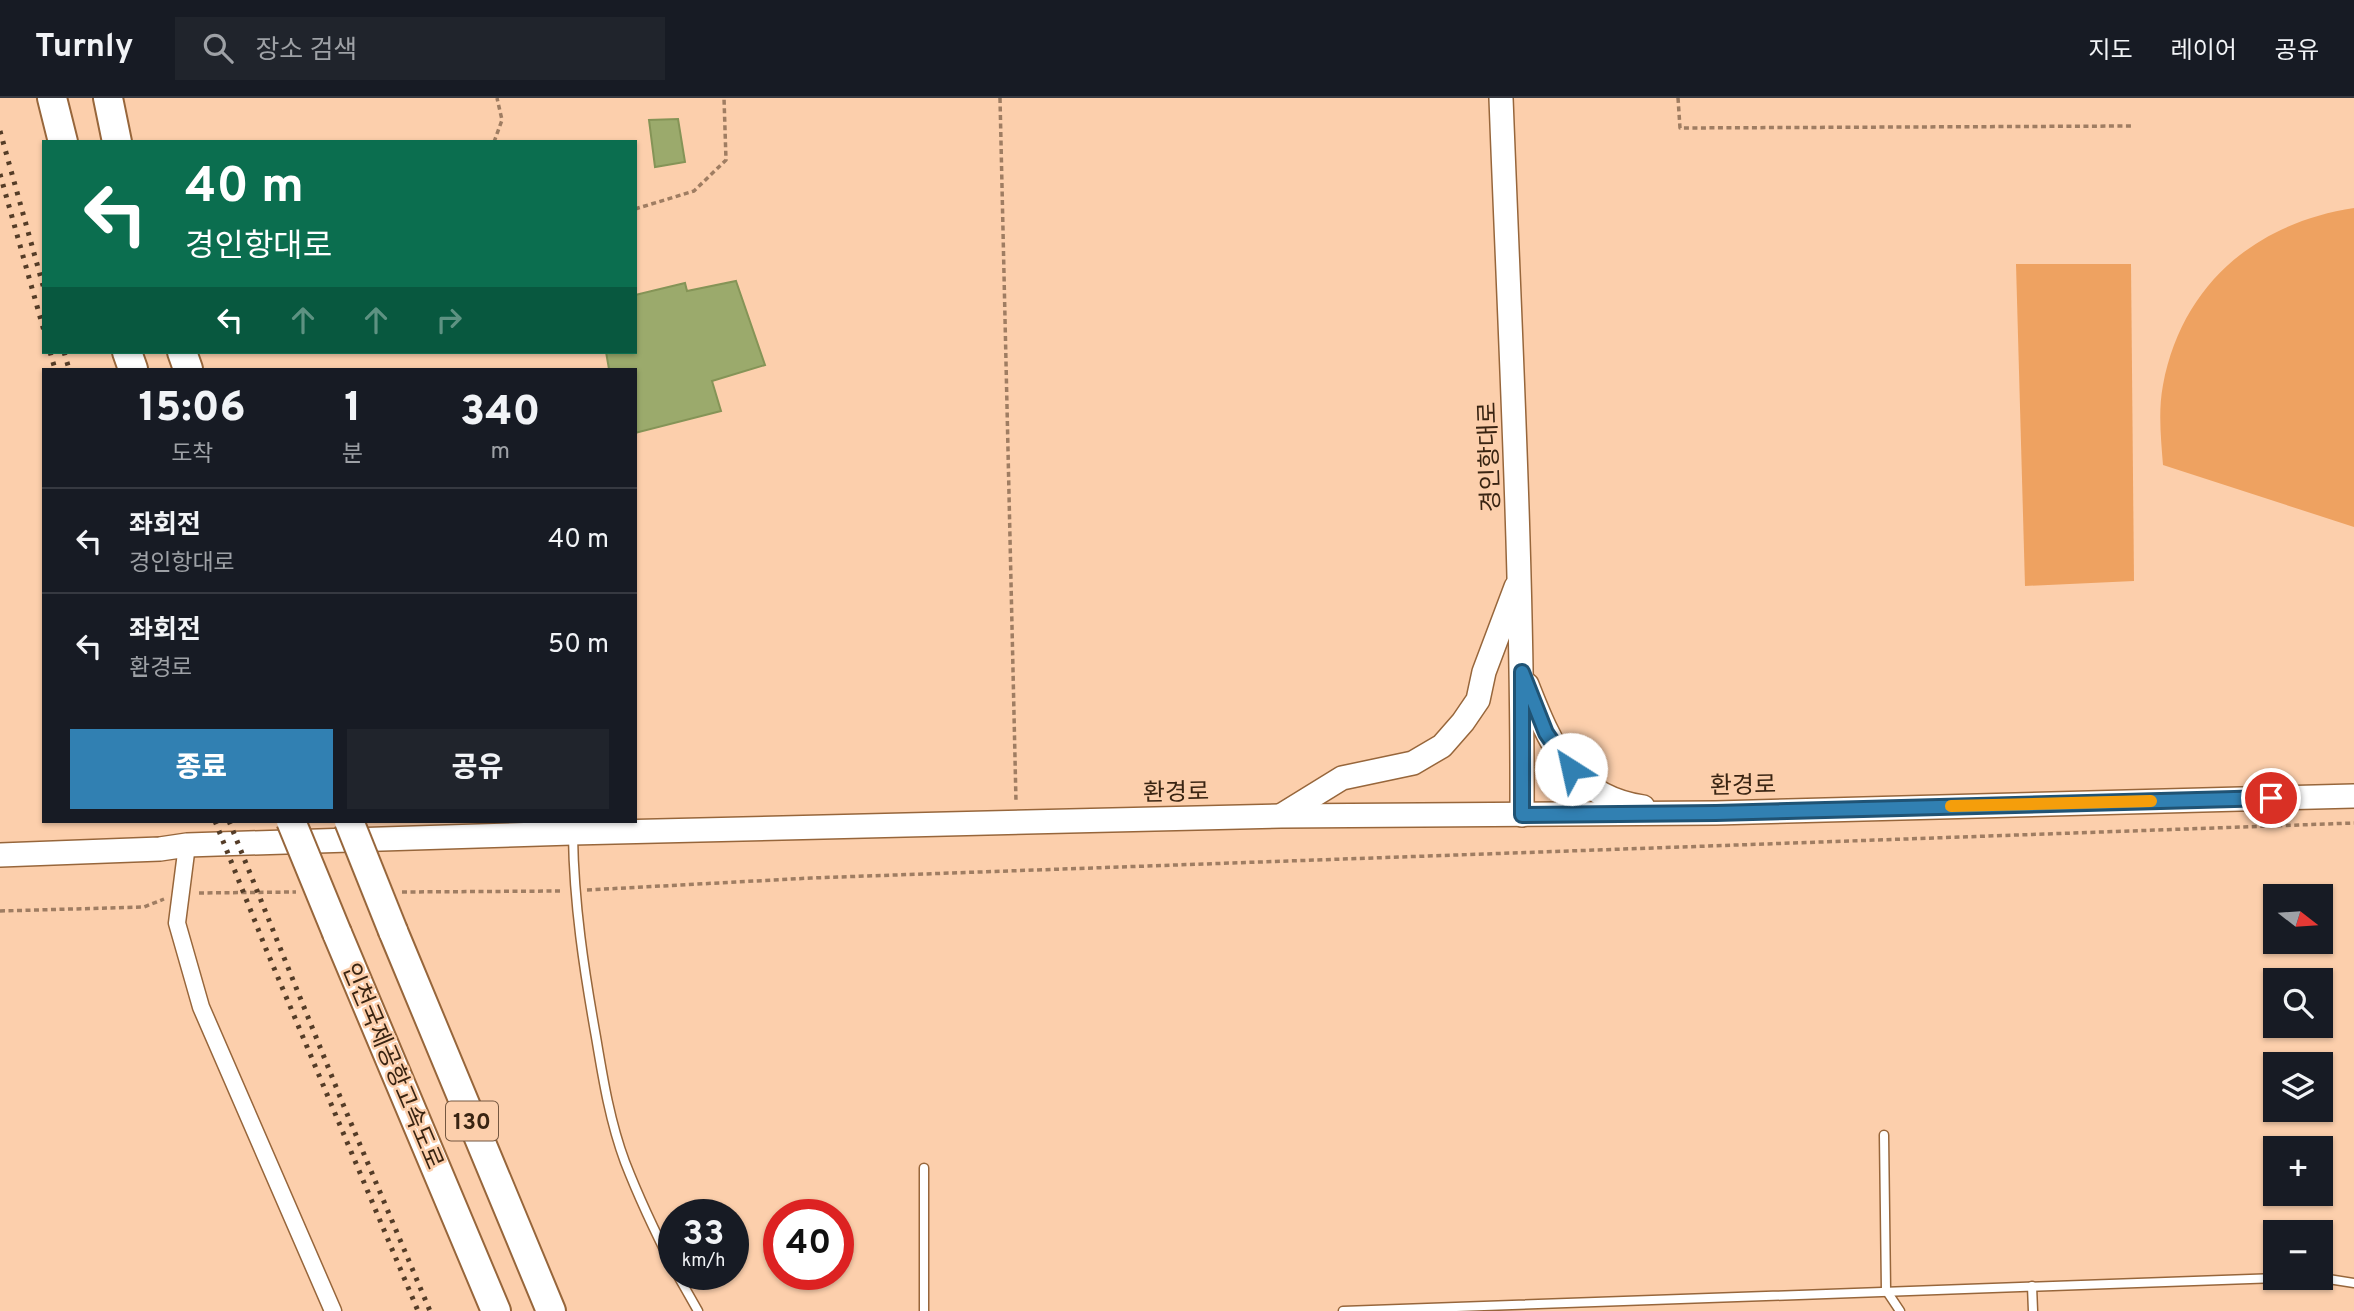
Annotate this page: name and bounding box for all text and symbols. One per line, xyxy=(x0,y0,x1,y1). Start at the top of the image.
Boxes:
search box xyxy=(175,17,665,80)
text: Turnly xyxy=(35,27,133,69)
icon: search xyxy=(199,29,237,67)
text: 장소 검색 xyxy=(255,35,357,68)
text: 지도 xyxy=(2088,37,2133,67)
text: 레이어 xyxy=(2171,37,2237,67)
text: 공유 xyxy=(2275,37,2319,67)
text: 40 m xyxy=(185,158,304,220)
icon: left xyxy=(70,168,161,259)
text: 경인항대로 xyxy=(185,228,332,268)
icon: left xyxy=(211,301,249,339)
icon: ahead xyxy=(284,301,322,339)
icon: ahead xyxy=(357,301,395,339)
icon: right xyxy=(430,301,468,339)
text: 15:06 xyxy=(139,383,246,436)
text: 1 xyxy=(344,383,361,436)
text: 340 xyxy=(460,387,540,440)
street label: 경인항대로 xyxy=(1474,401,1508,513)
text: m xyxy=(490,438,510,467)
text: 도착 xyxy=(171,441,213,470)
text: 분 xyxy=(342,441,363,470)
text: 좌회전 xyxy=(129,510,201,543)
icon: left xyxy=(70,522,108,560)
text: 40 m xyxy=(548,524,609,557)
text: 경인항대로 xyxy=(129,550,235,579)
text: 좌회전 xyxy=(129,615,201,648)
icon: left xyxy=(70,627,108,665)
text: 50 m xyxy=(548,629,609,662)
text: 환경로 xyxy=(129,655,192,684)
button: 종료 xyxy=(70,729,333,809)
button: 공유 xyxy=(347,729,609,809)
position arrow xyxy=(1534,732,1608,806)
pin xyxy=(2241,768,2301,828)
street label: 환경로 xyxy=(1710,771,1776,803)
street label: 환경로 xyxy=(1143,778,1209,810)
icon: arrive xyxy=(2252,779,2290,817)
north arrow xyxy=(2263,884,2333,954)
map controls xyxy=(2263,884,2333,1290)
street label: 인천국제공항고속도로 xyxy=(334,959,448,1174)
button: search xyxy=(2263,968,2333,1038)
button: layers xyxy=(2263,1052,2333,1122)
road number: 130 xyxy=(446,1102,498,1140)
button: + xyxy=(2263,1136,2333,1206)
speed limit sign: 40 xyxy=(763,1199,854,1290)
text: 33 xyxy=(683,1213,724,1257)
button: − xyxy=(2263,1220,2333,1290)
text: km/h xyxy=(682,1250,725,1273)

